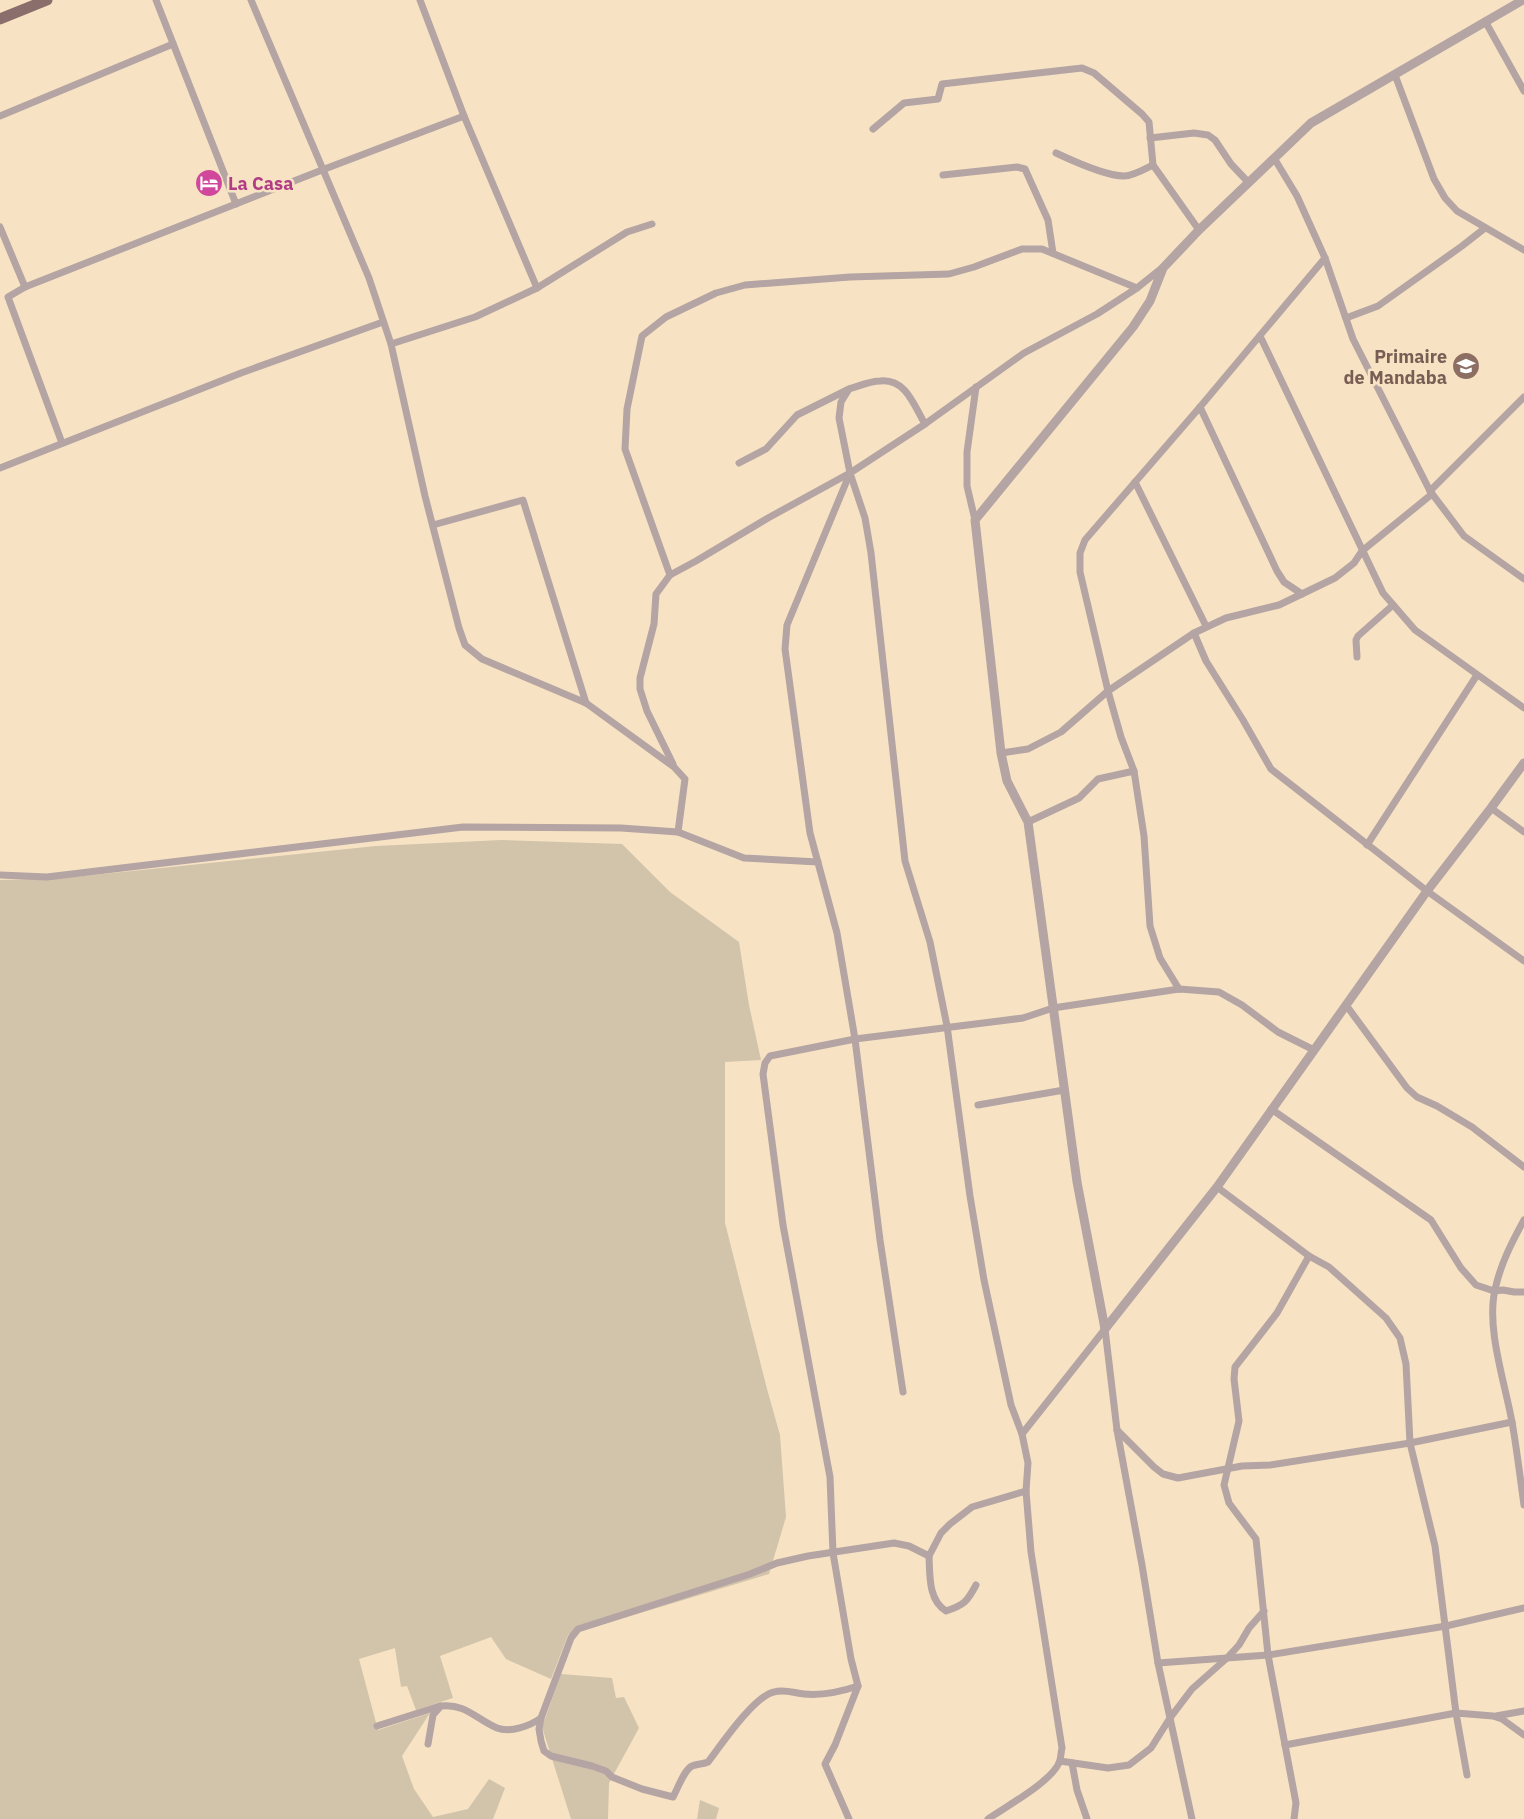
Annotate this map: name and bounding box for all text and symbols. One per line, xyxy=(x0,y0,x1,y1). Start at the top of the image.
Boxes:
hotel icon: La Casa xyxy=(194,168,224,198)
place label: La Casa xyxy=(228,172,293,195)
place label: Primaire de Mandaba xyxy=(1344,345,1447,389)
school or university icon: Primaire de Mandaba xyxy=(1451,351,1481,381)

